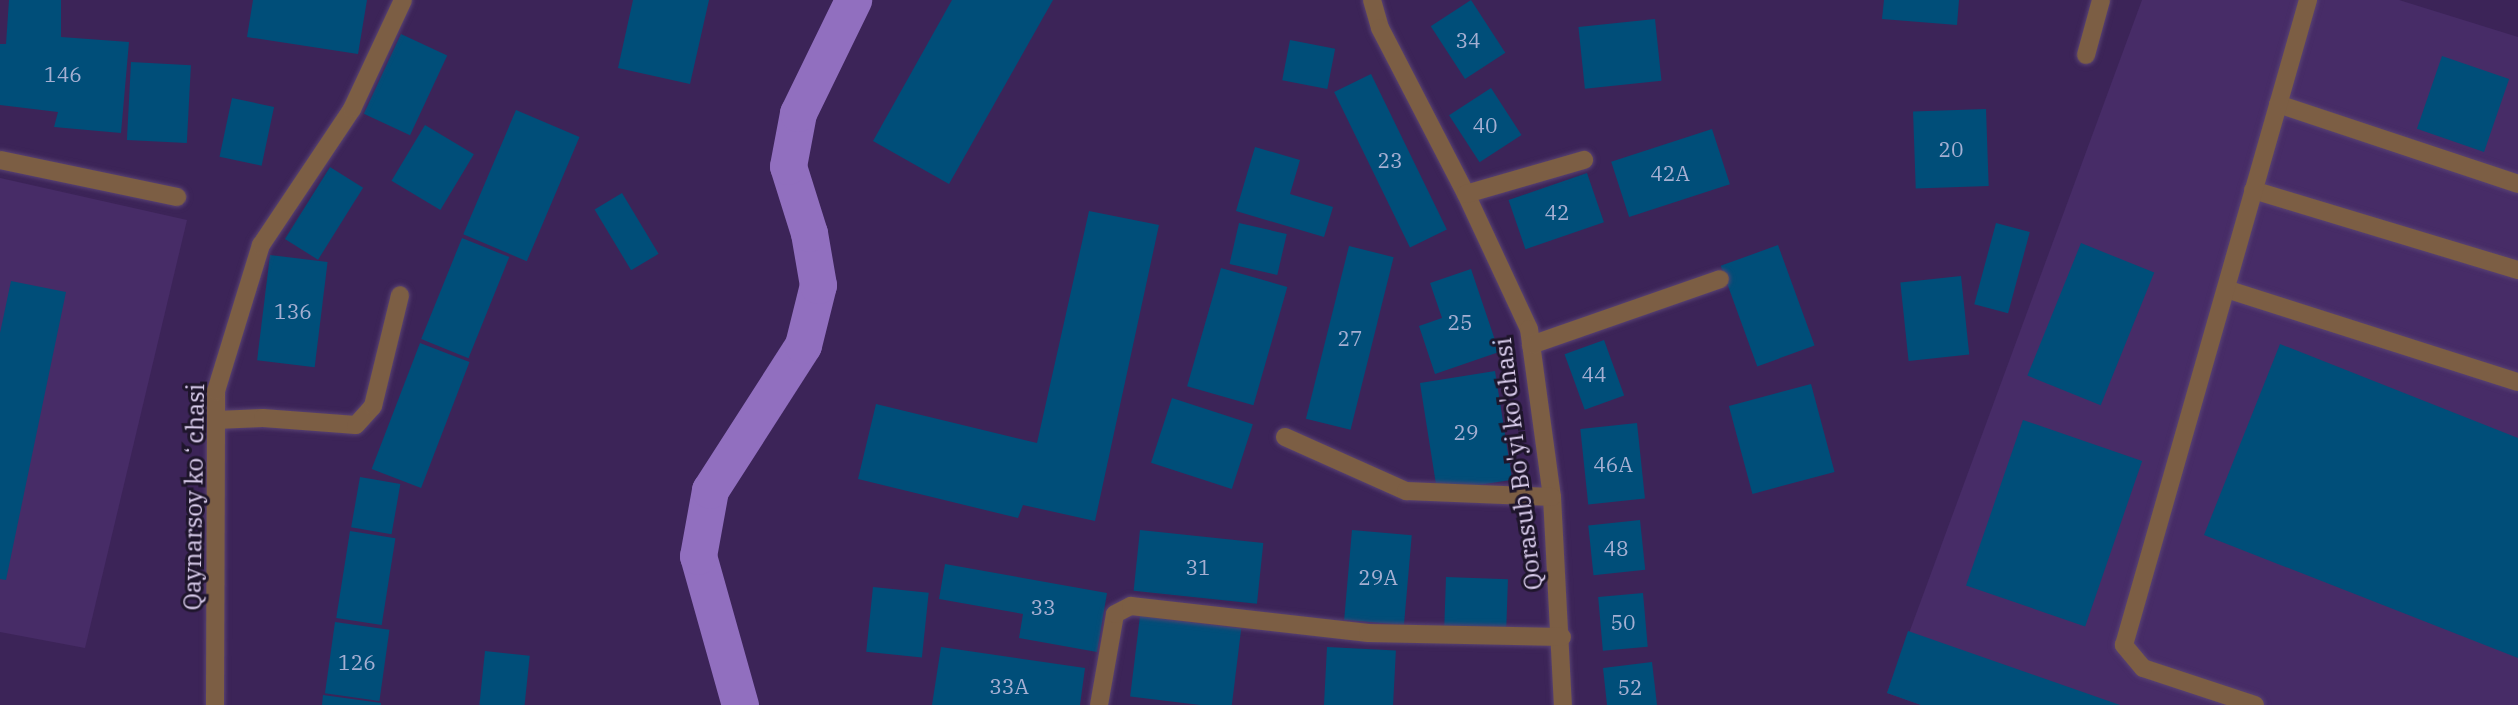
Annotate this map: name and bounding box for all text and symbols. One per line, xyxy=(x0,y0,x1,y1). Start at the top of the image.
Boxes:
house number: 34 xyxy=(1455,27,1481,53)
house number: 146 xyxy=(44,61,82,87)
house number: 40 xyxy=(1472,112,1498,138)
house number: 20 xyxy=(1938,136,1964,162)
house number: 23 xyxy=(1377,147,1403,173)
house number: 42A xyxy=(1650,160,1690,186)
house number: 42 xyxy=(1544,199,1570,225)
house number: 136 xyxy=(274,298,312,324)
house number: 25 xyxy=(1447,309,1473,335)
house number: 27 xyxy=(1337,325,1363,351)
street label: Qorasub Bo'yi ko'chasi xyxy=(1488,336,1548,592)
house number: 44 xyxy=(1581,361,1607,387)
street label: Qaynarsoy koʻchasi xyxy=(178,383,210,611)
house number: 29 xyxy=(1453,419,1479,445)
house number: 46A xyxy=(1593,451,1633,477)
house number: 48 xyxy=(1603,535,1629,561)
house number: 31 xyxy=(1185,554,1211,580)
house number: 29A xyxy=(1358,564,1398,590)
house number: 33 xyxy=(1030,594,1056,620)
house number: 50 xyxy=(1610,609,1636,635)
house number: 126 xyxy=(338,649,376,675)
house number: 33A xyxy=(989,673,1029,699)
house number: 52 xyxy=(1617,674,1643,700)

